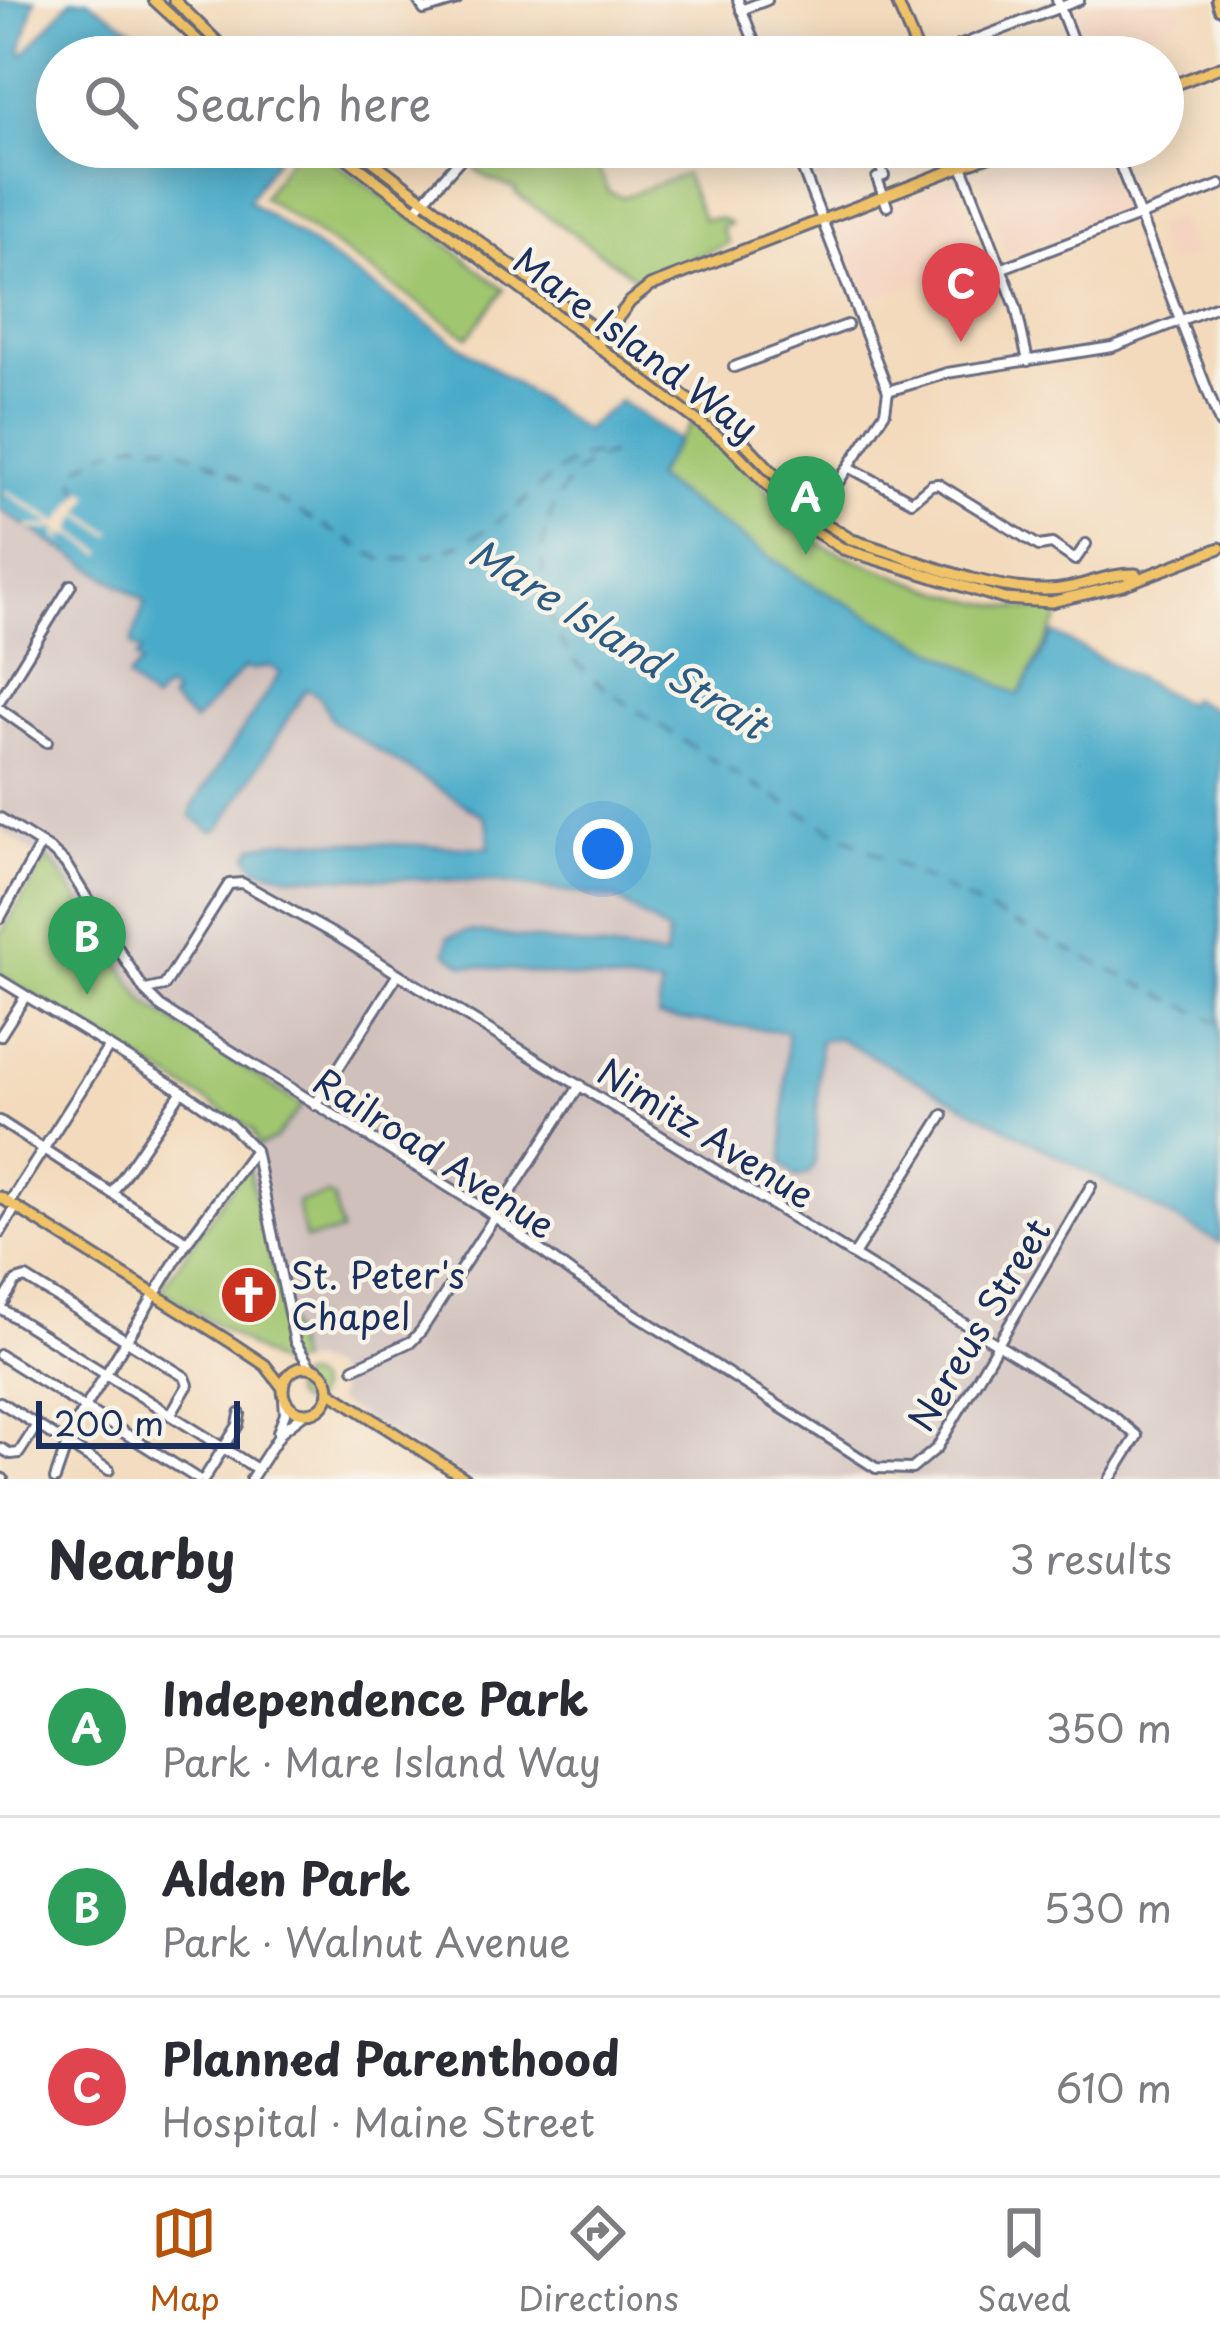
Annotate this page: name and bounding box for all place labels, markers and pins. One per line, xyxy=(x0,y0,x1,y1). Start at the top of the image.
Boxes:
pin: C xyxy=(922,243,1000,342)
pin: A xyxy=(767,456,845,555)
pin: B xyxy=(48,896,126,995)
place label: St. Peter's Chapel xyxy=(291,1247,465,1342)
church icon: St. Peter's Chapel xyxy=(218,1264,280,1326)

